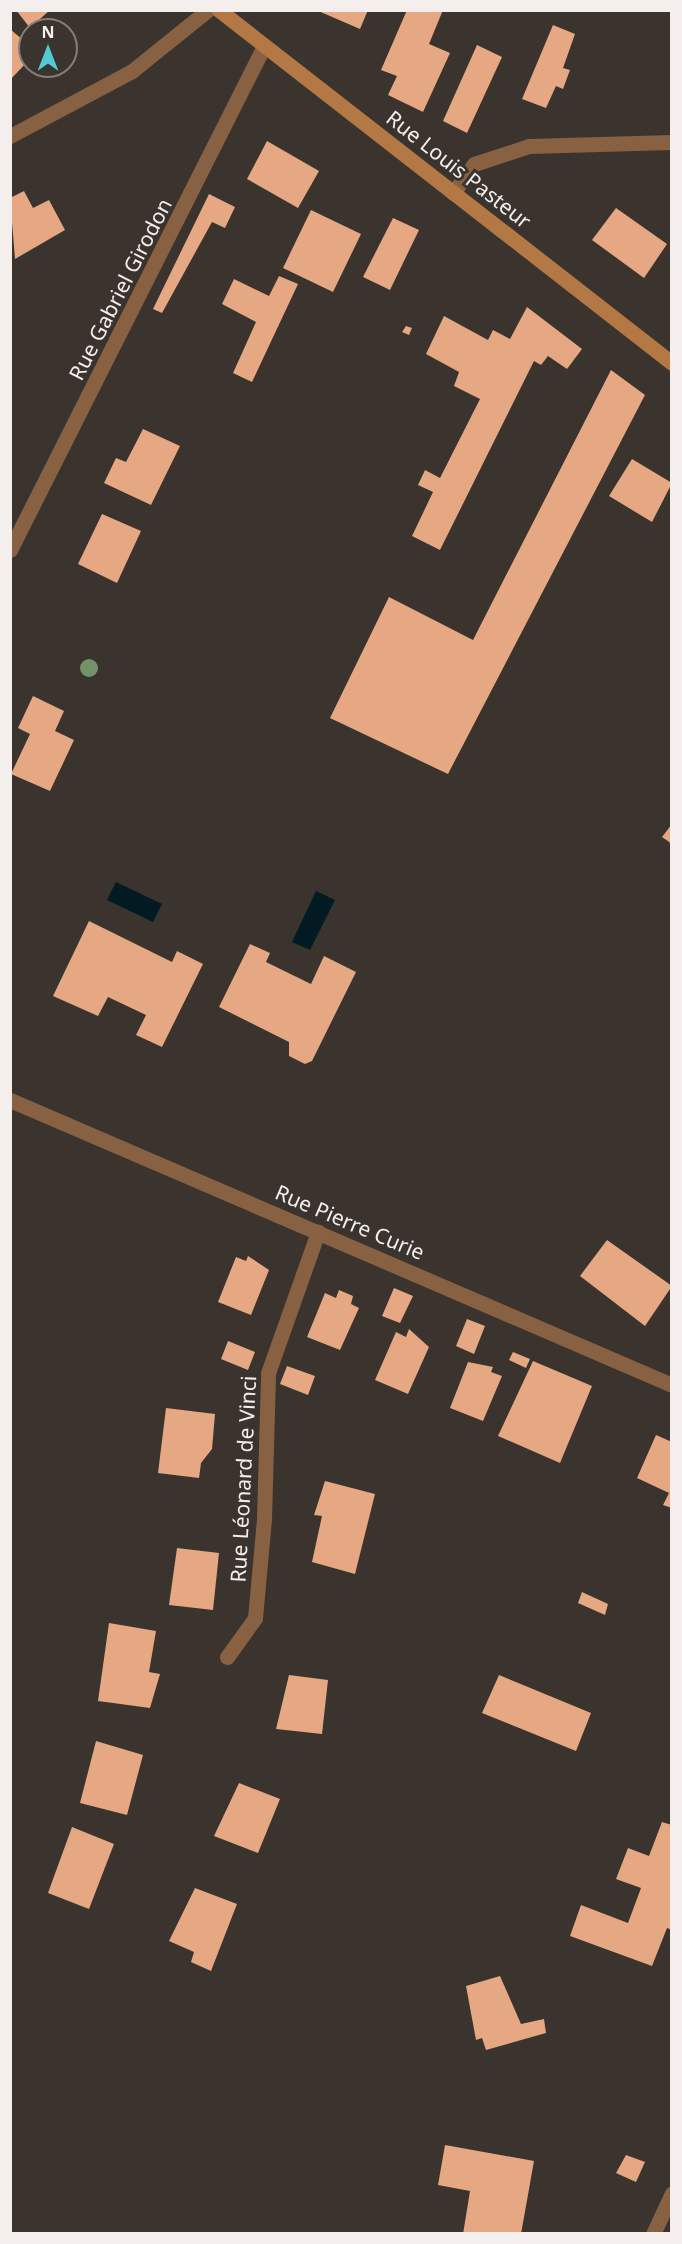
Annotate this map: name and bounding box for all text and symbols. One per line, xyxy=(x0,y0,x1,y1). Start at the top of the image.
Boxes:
north arrow xyxy=(18,18,78,78)
text: N xyxy=(41,21,55,43)
street label: Rue Louis Pasteur xyxy=(382,105,536,233)
street label: Rue Gabriel Girodon xyxy=(63,194,177,384)
street label: Rue Pierre Curie xyxy=(272,1179,428,1265)
street label: Rue Léonard de Vinci xyxy=(225,1375,261,1583)

